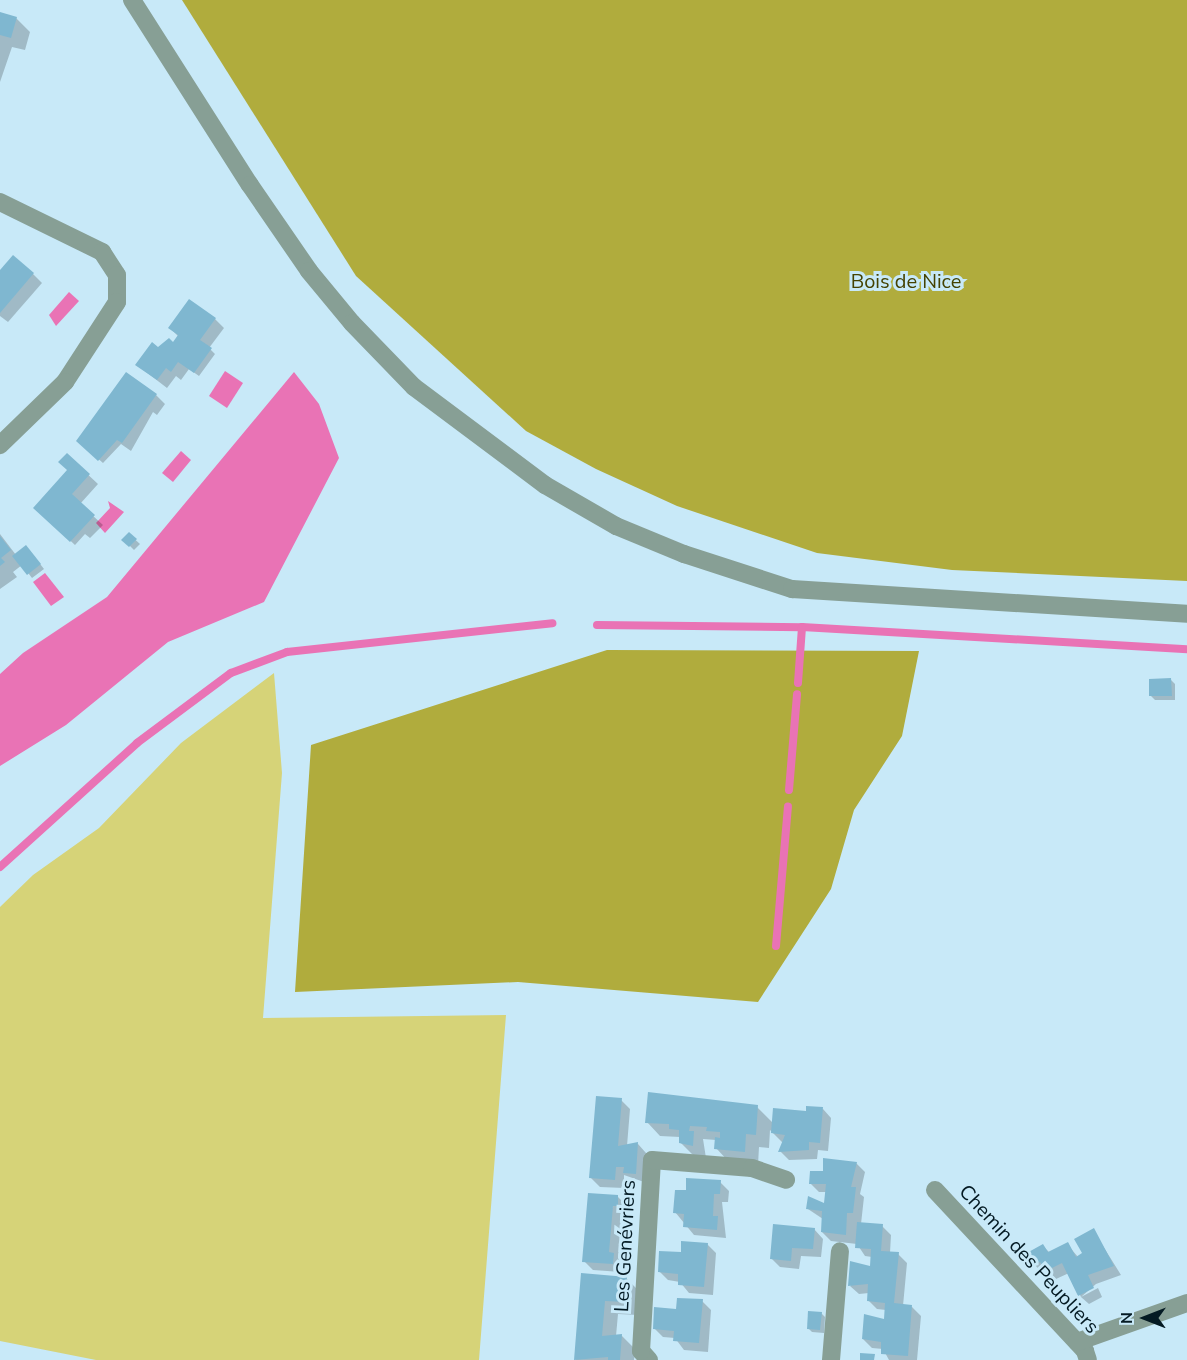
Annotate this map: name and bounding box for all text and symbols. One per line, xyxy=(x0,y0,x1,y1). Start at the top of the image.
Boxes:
park label: Bois de Nice xyxy=(851,269,961,293)
street label: Les Genévriers xyxy=(610,1179,640,1313)
street label: Chemin des Peupliers xyxy=(954,1180,1104,1338)
north arrow xyxy=(1115,1288,1175,1348)
text: N xyxy=(1116,1312,1138,1324)

